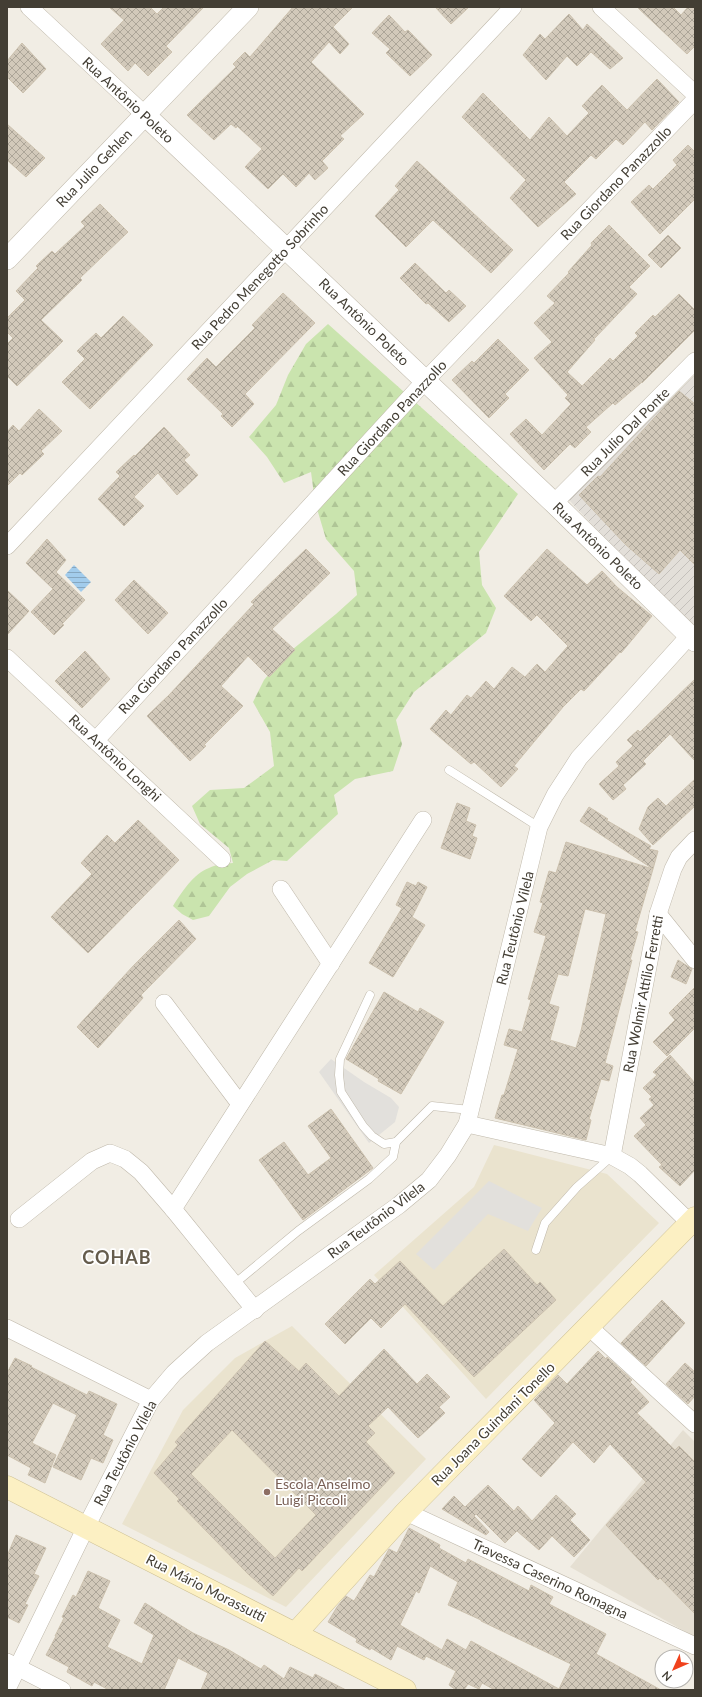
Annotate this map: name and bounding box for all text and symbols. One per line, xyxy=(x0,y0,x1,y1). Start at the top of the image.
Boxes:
street label: Rua Antônio Poleto xyxy=(79,53,178,146)
street label: Rua Giordano Panazzollo xyxy=(557,122,675,243)
street label: Rua Julio Gehlen xyxy=(52,125,135,210)
street label: Rua Pedro Menegotto Sobrinho xyxy=(188,200,332,353)
street label: Rua Antônio Poleto xyxy=(316,274,413,369)
street label: Rua Giordano Panazzollo xyxy=(334,356,450,479)
street label: Rua Julio Dal Ponte xyxy=(577,384,673,480)
street label: Rua Antônio Poleto xyxy=(550,498,647,593)
street label: Rua Giordano Panazzollo xyxy=(115,594,231,717)
street label: Rua Antônio Longhi xyxy=(66,710,165,805)
street label: Rua Teutônio Vilela xyxy=(492,869,537,987)
street label: Rua Wolmir Attílio Ferretti xyxy=(619,914,666,1074)
street label: Rua Teutônio Vilela xyxy=(324,1178,428,1262)
district label: COHAB xyxy=(82,1246,152,1268)
street label: Rua Joana Guindani Tonello xyxy=(427,1358,558,1489)
street label: Rua Teutônio Vilela xyxy=(90,1397,160,1508)
place label: Escola Anselmo Luigi Piccoli xyxy=(275,1475,370,1508)
marker: Escola Anselmo Luigi Piccoli xyxy=(262,1487,272,1497)
street label: Travessa Caserino Romagna xyxy=(470,1535,631,1622)
street label: Rua Mário Morassutti xyxy=(143,1550,269,1625)
north arrow xyxy=(654,1649,694,1689)
text: N xyxy=(659,1669,674,1684)

